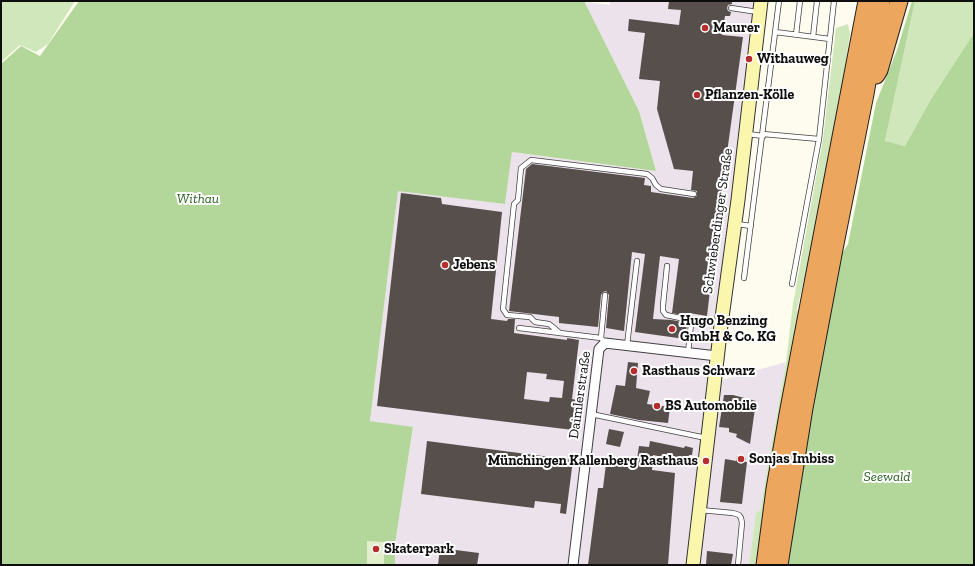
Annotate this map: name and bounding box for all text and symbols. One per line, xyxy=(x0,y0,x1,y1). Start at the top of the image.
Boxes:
place label: Maurer xyxy=(713,20,760,36)
marker: Maurer xyxy=(700,23,710,33)
place label: Withauweg xyxy=(757,51,829,67)
marker: Withauweg xyxy=(744,54,754,64)
place label: Pflanzen-Kölle xyxy=(705,87,794,103)
marker: Pflanzen-Kölle xyxy=(692,90,702,100)
street label: Schwieberdinger Straße xyxy=(699,147,737,295)
park label: Withau xyxy=(177,191,219,207)
place label: Jebens xyxy=(453,257,495,273)
marker: Jebens xyxy=(440,260,450,270)
place label: Hugo Benzing GmbH & Co. KG xyxy=(680,313,776,346)
marker: Hugo Benzing GmbH & Co. KG xyxy=(667,324,677,334)
street label: Daimlerstraße xyxy=(566,350,594,440)
place label: Rasthaus Schwarz xyxy=(642,363,755,379)
marker: Rasthaus Schwarz xyxy=(629,366,639,376)
place label: BS Automobile xyxy=(665,398,757,414)
marker: BS Automobile xyxy=(652,401,662,411)
place label: Sonjas Imbiss xyxy=(749,451,834,467)
place label: Münchingen Kallenberg Rasthaus xyxy=(488,453,698,469)
marker: Sonjas Imbiss xyxy=(736,454,746,464)
marker: Münchingen Kallenberg Rasthaus xyxy=(701,456,711,466)
park label: Seewald xyxy=(864,469,910,485)
place label: Skaterpark xyxy=(384,541,454,557)
marker: Skaterpark xyxy=(371,544,381,554)

